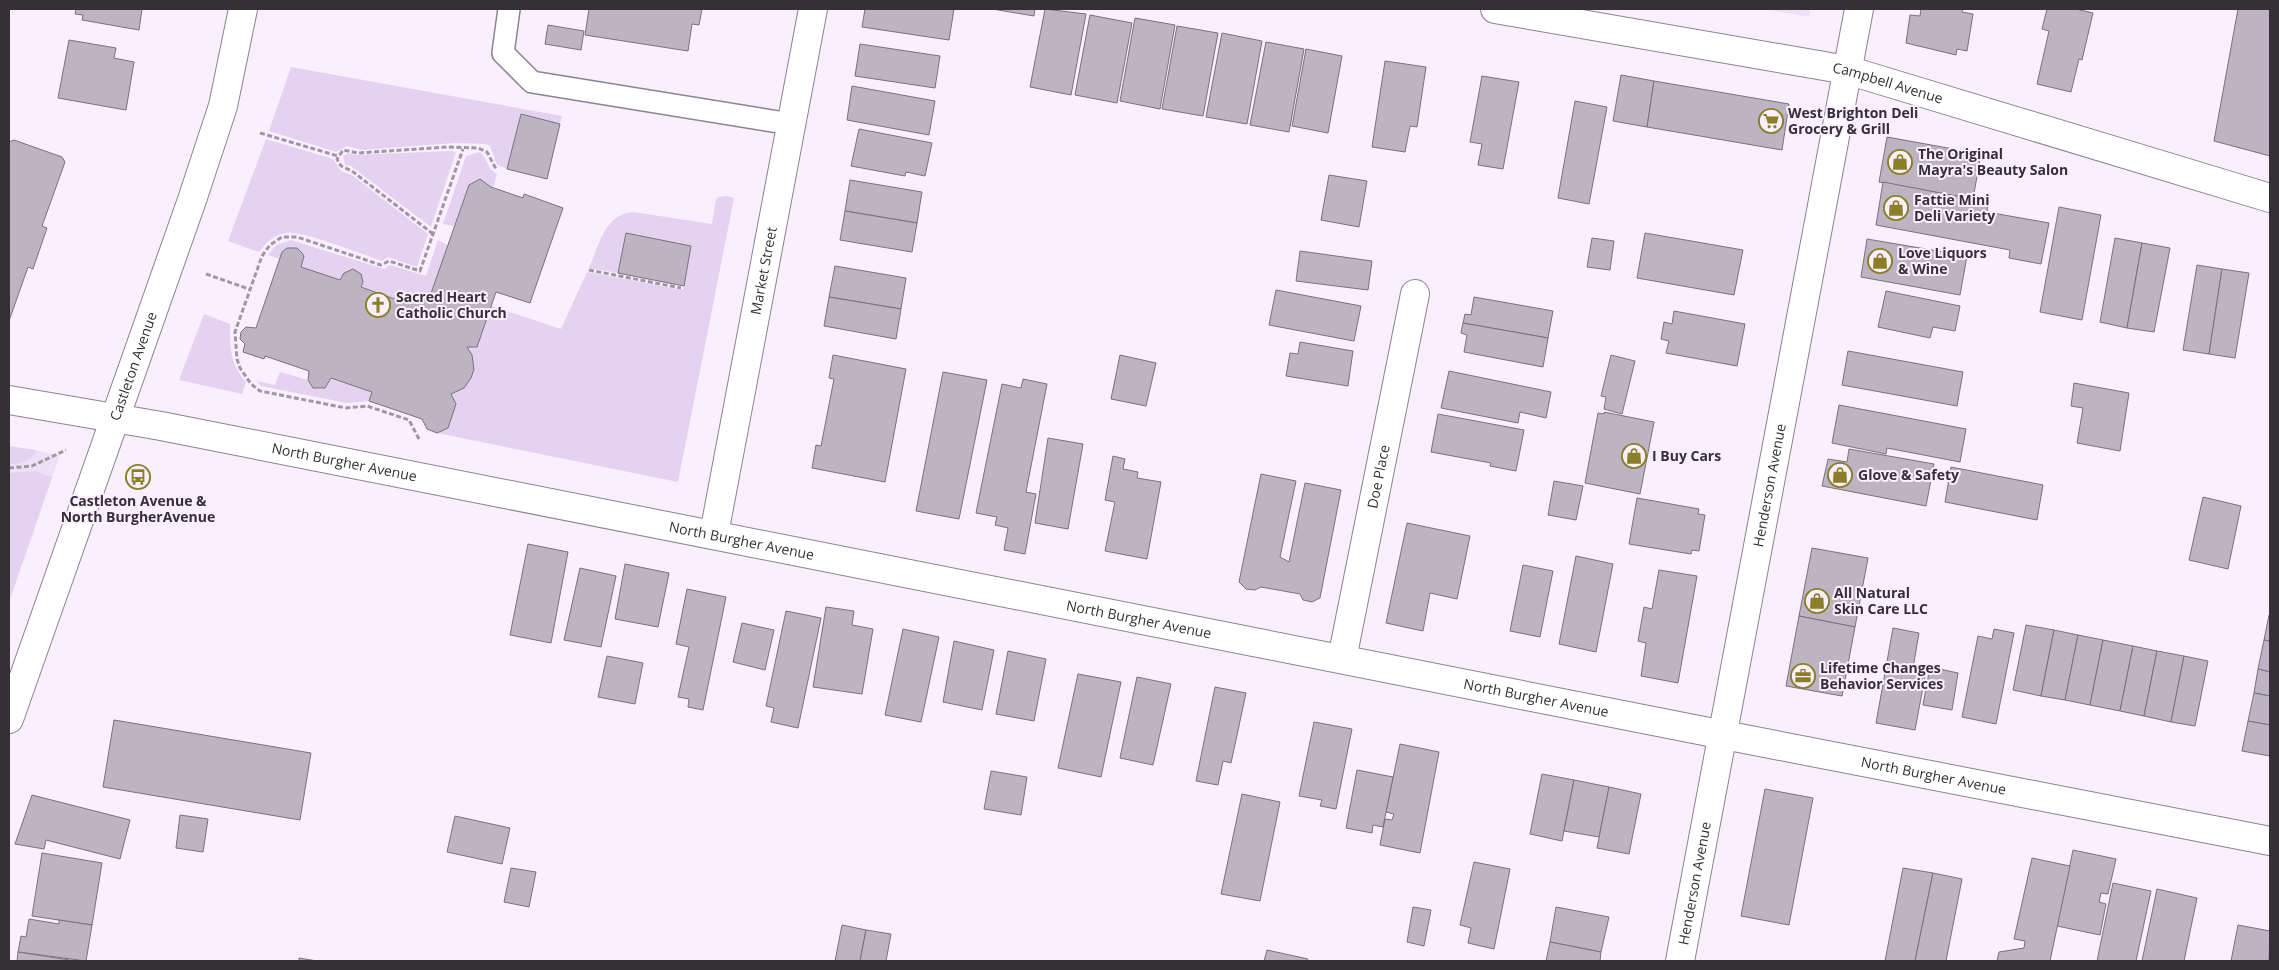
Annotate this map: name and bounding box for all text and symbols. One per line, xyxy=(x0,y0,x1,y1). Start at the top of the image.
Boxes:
street label: Campbell Avenue xyxy=(1831,58,1946,108)
place label: West Brighton Deli Grocery & Grill xyxy=(1788,103,1918,138)
supermarket icon: West Brighton Deli Grocery & Grill xyxy=(1758,108,1784,134)
place label: The Original Mayra's Beauty Salon xyxy=(1918,144,2068,179)
shop icon: The Original Mayra's Beauty Salon xyxy=(1887,149,1913,175)
place label: Fattie Mini Deli Variety xyxy=(1914,190,1995,225)
shop icon: Fattie Mini Deli Variety xyxy=(1883,195,1909,221)
street label: Market Street xyxy=(746,225,781,316)
place label: Love Liquors & Wine xyxy=(1898,243,1987,278)
shop icon: Love Liquors & Wine xyxy=(1867,248,1893,274)
place label: Sacred Heart Catholic Church xyxy=(396,287,507,322)
church icon: Sacred Heart Catholic Church xyxy=(365,292,391,318)
street label: Castleton Avenue xyxy=(105,309,161,423)
street label: Henderson Avenue xyxy=(1748,422,1790,548)
street label: North Burgher Avenue xyxy=(270,438,419,485)
street label: Doe Place xyxy=(1362,443,1394,510)
shop icon: I Buy Cars xyxy=(1621,443,1647,469)
place label: I Buy Cars xyxy=(1652,446,1721,465)
shop icon: Glove & Safety xyxy=(1827,462,1853,488)
bus stop icon: Castleton Avenue & North BurgherAvenue xyxy=(125,464,151,490)
place label: Glove & Safety xyxy=(1858,465,1959,484)
place label: Castleton Avenue & North BurgherAvenue xyxy=(61,491,215,526)
street label: North Burgher Avenue xyxy=(667,517,816,564)
place label: All Natural Skin Care LLC xyxy=(1834,583,1928,618)
shop icon: All Natural Skin Care LLC xyxy=(1804,588,1830,614)
street label: North Burgher Avenue xyxy=(1065,595,1213,642)
place label: Lifetime Changes Behavior Services xyxy=(1820,658,1943,693)
office icon: Lifetime Changes Behavior Services xyxy=(1790,663,1816,689)
street label: North Burgher Avenue xyxy=(1462,674,1611,721)
street label: North Burgher Avenue xyxy=(1859,752,2008,799)
street label: Henderson Avenue xyxy=(1673,820,1715,947)

